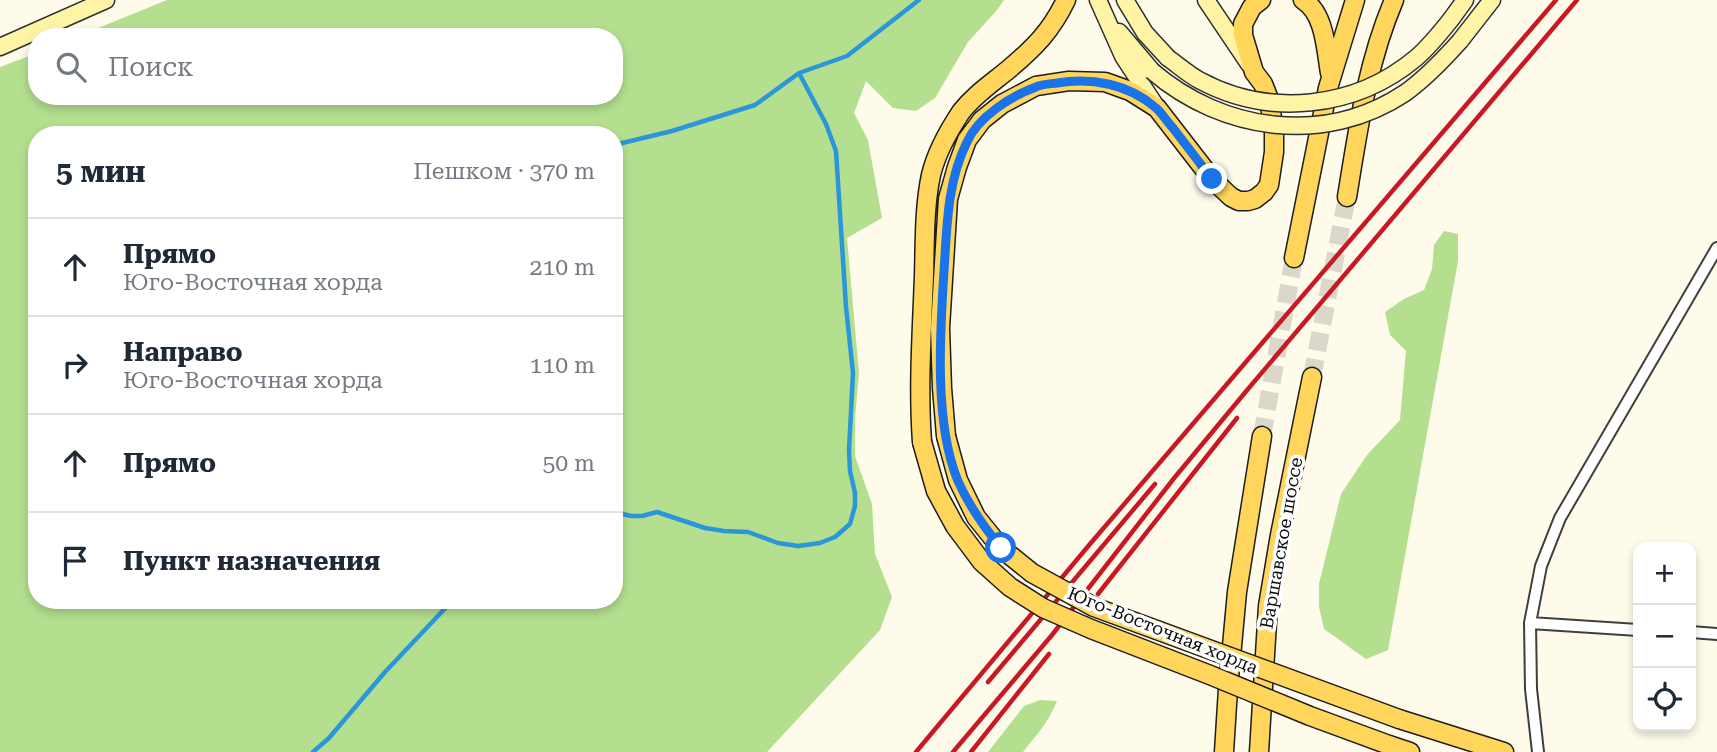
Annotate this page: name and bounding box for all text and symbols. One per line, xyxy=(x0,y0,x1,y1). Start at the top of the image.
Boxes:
search box xyxy=(28,28,623,105)
icon: search xyxy=(52,48,90,86)
text: Поиск xyxy=(108,52,194,82)
text: 5 мин xyxy=(56,154,146,189)
text: Пешком · 370 m xyxy=(413,158,595,185)
route end xyxy=(1196,163,1227,194)
text: Прямо xyxy=(123,239,216,269)
icon: ahead xyxy=(56,248,94,286)
text: 210 m xyxy=(530,254,595,281)
text: Юго-Восточная хорда xyxy=(123,269,383,296)
text: Направо xyxy=(123,337,243,367)
icon: right xyxy=(56,346,94,384)
text: 110 m xyxy=(530,352,595,379)
text: Юго-Восточная хорда xyxy=(123,367,383,394)
icon: ahead xyxy=(56,444,94,482)
text: Прямо xyxy=(123,448,216,478)
text: 50 m xyxy=(542,450,595,477)
street label: Варшавское шоссе xyxy=(1256,456,1306,630)
route start xyxy=(985,532,1016,563)
icon: arrive xyxy=(56,542,94,580)
map controls xyxy=(1633,542,1696,731)
button: + xyxy=(1633,542,1696,605)
text: Пункт назначения xyxy=(123,546,380,576)
street label: Юго-Восточная хорда xyxy=(1065,582,1261,678)
button: − xyxy=(1633,605,1696,668)
button: locate xyxy=(1633,668,1696,731)

